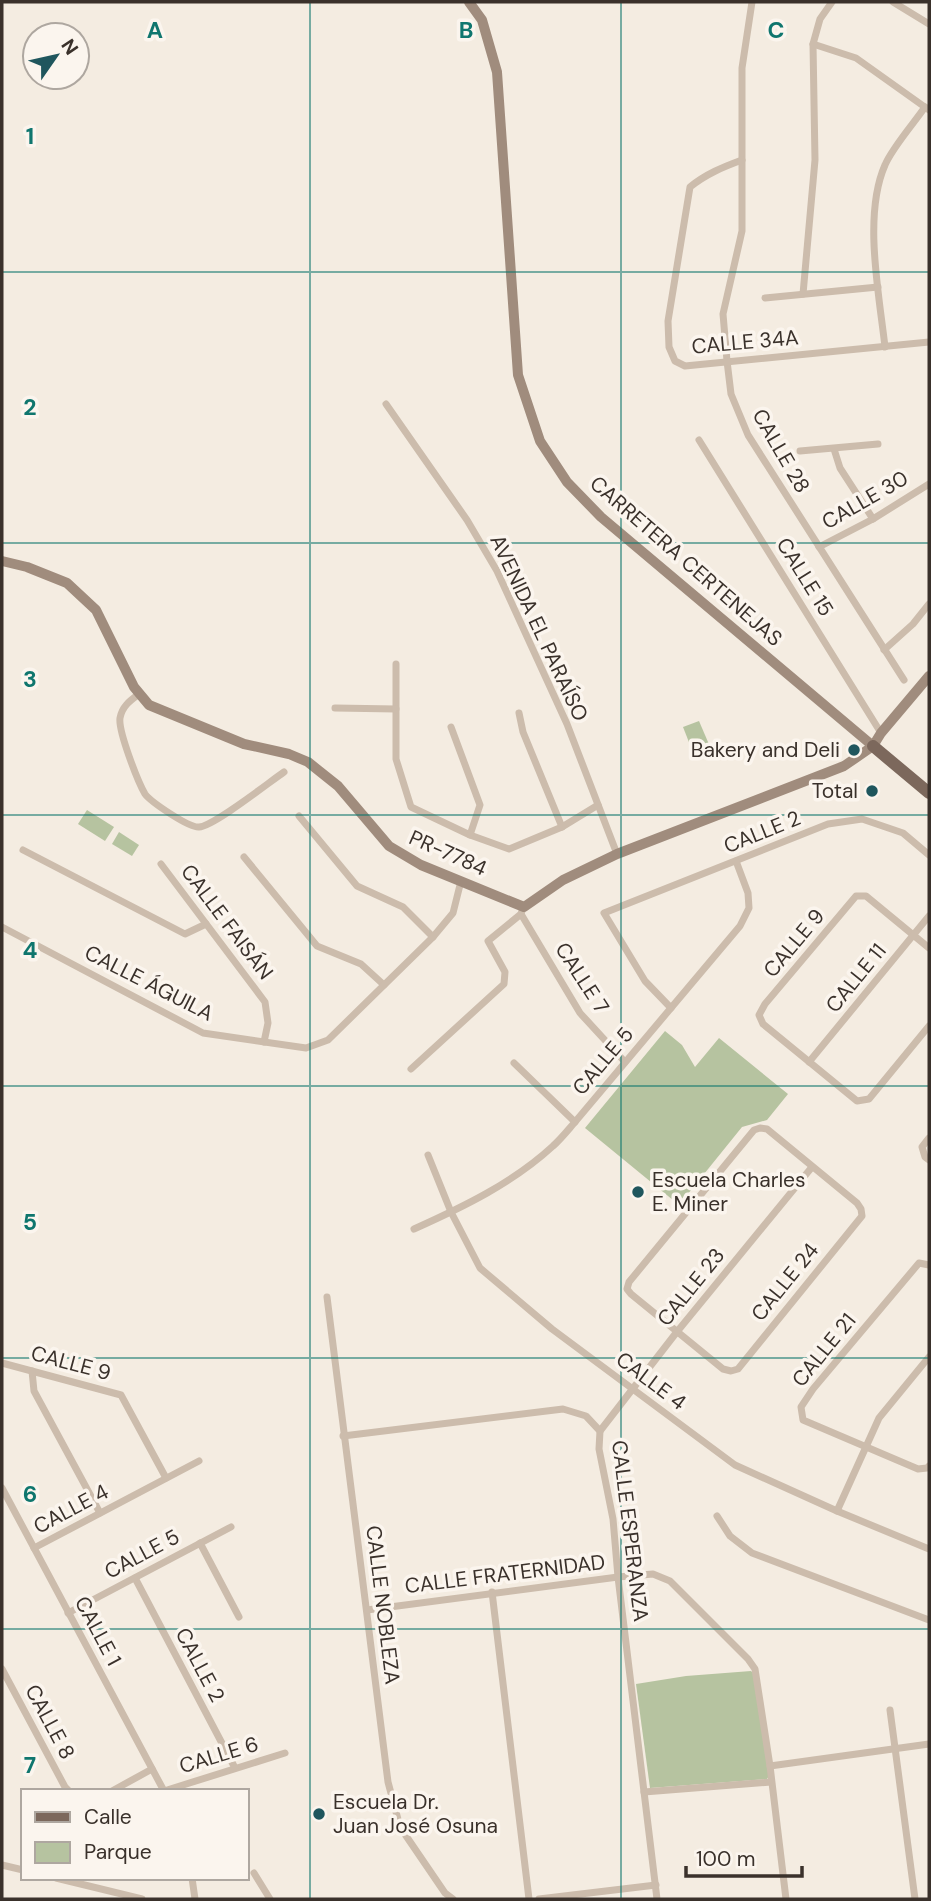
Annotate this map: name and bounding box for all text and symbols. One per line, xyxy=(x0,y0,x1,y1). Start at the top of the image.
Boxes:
text: A xyxy=(147,15,163,45)
text: B xyxy=(459,15,473,45)
text: C xyxy=(768,15,784,45)
north arrow xyxy=(21,21,91,91)
text: N xyxy=(55,34,84,60)
text: 1 xyxy=(26,121,34,151)
street label: CALLE 34A xyxy=(690,323,800,361)
text: 2 xyxy=(23,392,37,422)
street label: CALLE 28 xyxy=(746,404,816,498)
street label: CALLE 30 xyxy=(817,464,913,536)
street label: CARRETERA CERTENEJAS xyxy=(584,470,788,652)
street label: AVENIDA EL PARAÍSO xyxy=(483,530,595,726)
street label: CALLE 15 xyxy=(770,532,840,622)
text: 3 xyxy=(23,664,37,694)
place label: Bakery and Deli xyxy=(691,736,840,764)
marker: Bakery and Deli xyxy=(846,742,862,758)
place label: Total xyxy=(812,777,858,805)
marker: Total xyxy=(864,783,880,799)
street label: CALLE 2 xyxy=(720,804,804,860)
street label: PR-7784 xyxy=(405,823,492,883)
street label: CALLE FAISÁN xyxy=(174,859,280,985)
street label: CALLE 9 xyxy=(757,903,831,983)
text: 4 xyxy=(23,935,38,965)
street label: CALLE 7 xyxy=(549,937,615,1019)
street label: CALLE 11 xyxy=(820,938,892,1018)
street label: CALLE ÁGUILA xyxy=(80,939,218,1027)
street label: CALLE 5 xyxy=(566,1021,640,1101)
place label: Escuela Charles E. Miner xyxy=(652,1166,806,1218)
marker: Escuela Charles E. Miner xyxy=(630,1184,646,1200)
text: 5 xyxy=(23,1207,37,1237)
street label: CALLE 24 xyxy=(745,1237,825,1327)
street label: CALLE 23 xyxy=(651,1242,731,1332)
street label: CALLE 21 xyxy=(786,1307,862,1393)
street label: CALLE 9 xyxy=(28,1339,114,1387)
street label: CALLE 4 xyxy=(610,1345,692,1417)
street label: CALLE ESPERANZA xyxy=(605,1439,655,1623)
street label: CALLE 4 xyxy=(29,1478,114,1540)
text: 6 xyxy=(23,1479,37,1509)
street label: CALLE 5 xyxy=(100,1523,184,1585)
street label: CALLE NOBLEZA xyxy=(359,1524,407,1686)
street label: CALLE FRATERNIDAD xyxy=(403,1548,607,1600)
street label: CALLE 1 xyxy=(68,1591,128,1671)
street label: CALLE 2 xyxy=(169,1623,231,1707)
street label: CALLE 8 xyxy=(19,1680,81,1764)
street label: CALLE 6 xyxy=(176,1730,262,1780)
text: 7 xyxy=(24,1750,36,1780)
place label: Escuela Dr. Juan José Osuna xyxy=(333,1788,498,1840)
legend xyxy=(21,1789,248,1880)
text: Calle xyxy=(84,1803,132,1831)
marker: Escuela Dr. Juan José Osuna xyxy=(311,1806,327,1822)
scale bar xyxy=(686,1834,802,1878)
text: Parque xyxy=(84,1838,152,1866)
text: 100 m xyxy=(696,1845,756,1873)

